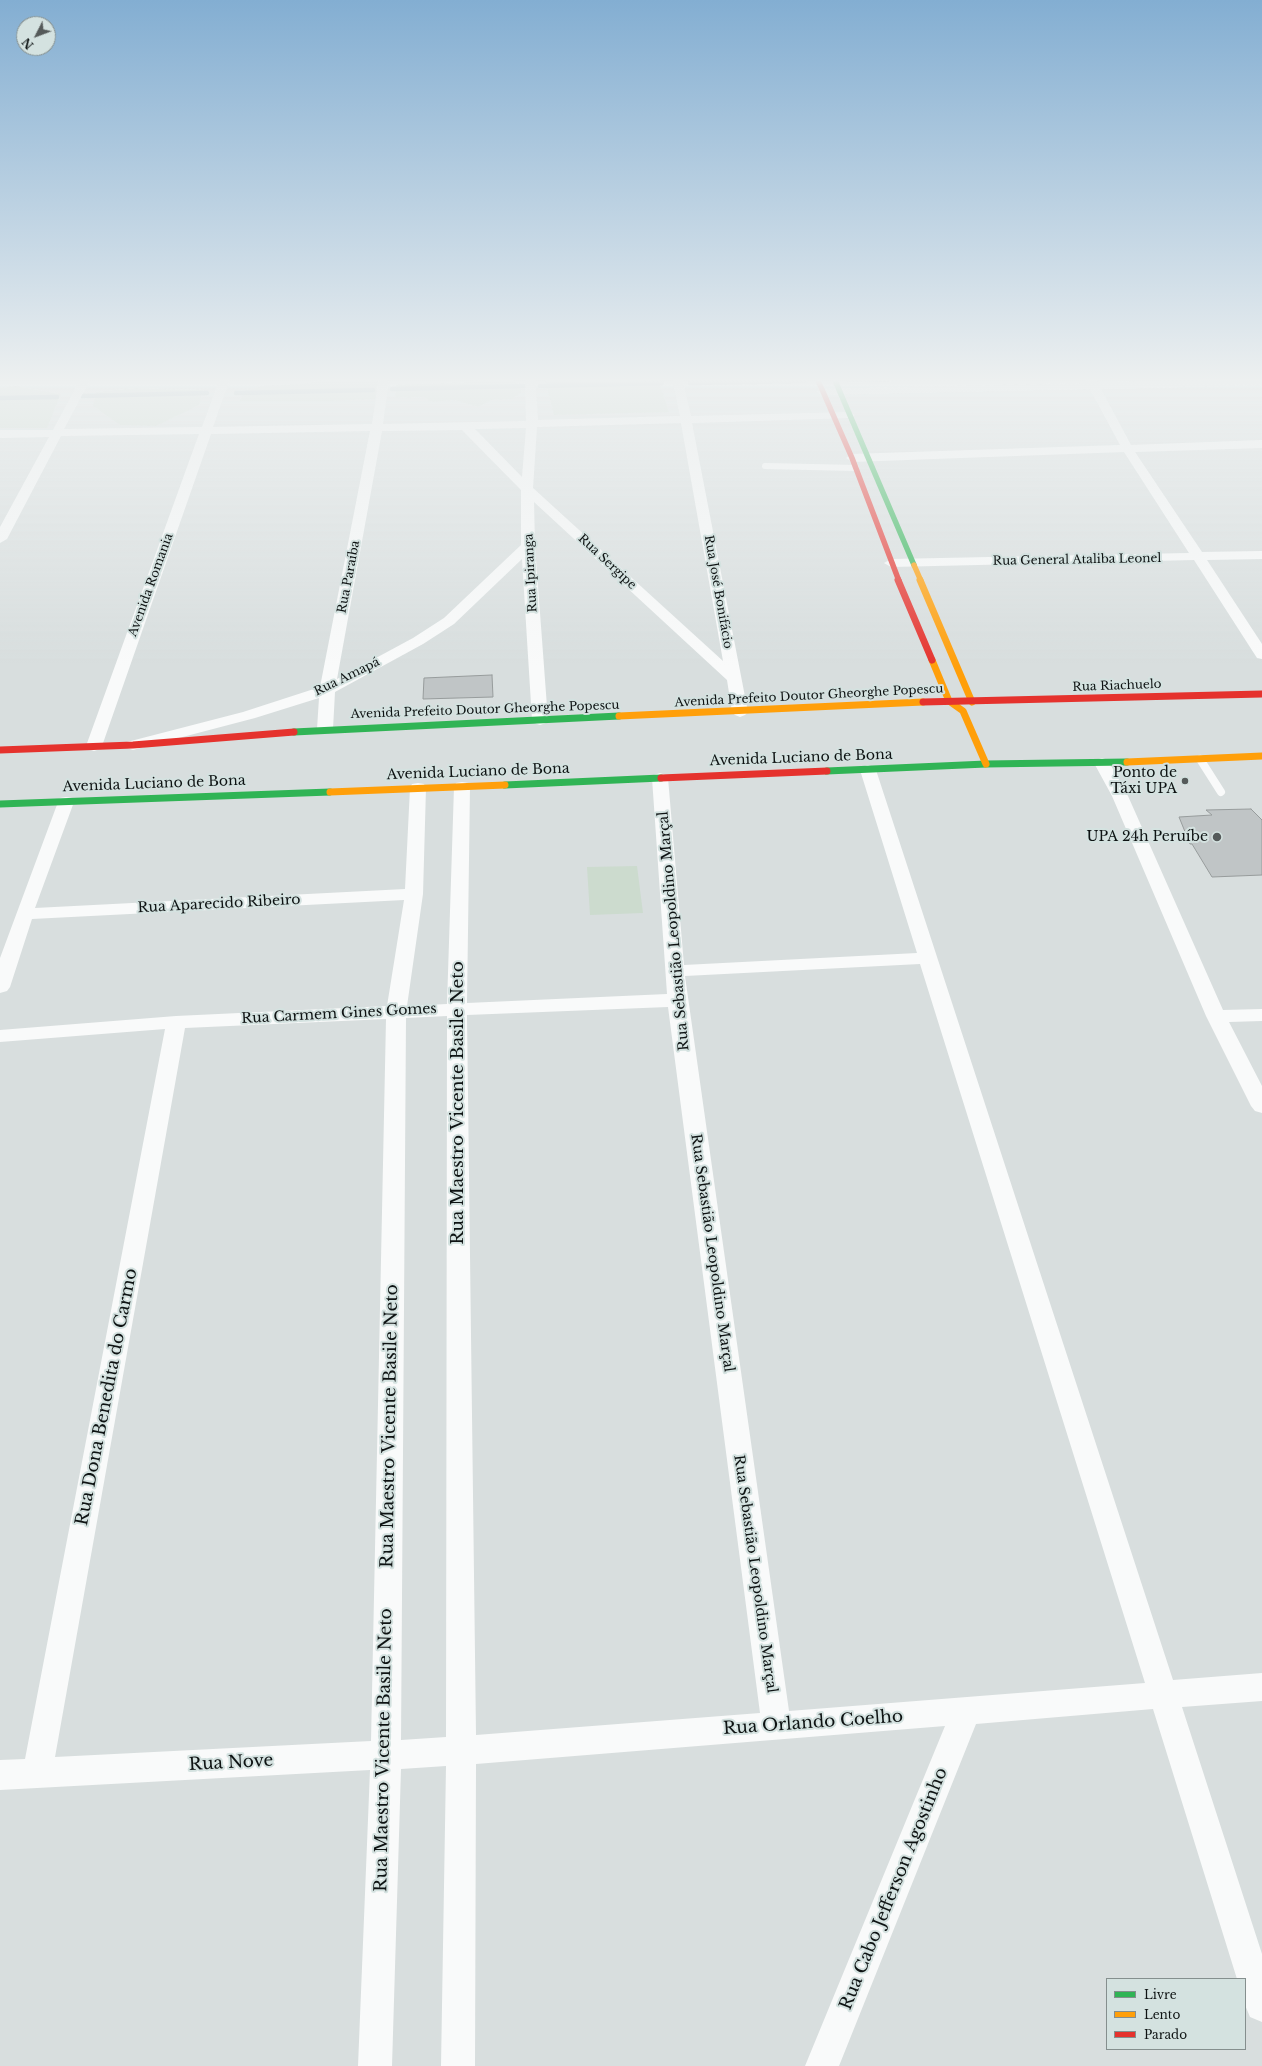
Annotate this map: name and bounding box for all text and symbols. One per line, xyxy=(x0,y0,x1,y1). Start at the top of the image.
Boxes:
north arrow xyxy=(16,16,56,56)
text: N xyxy=(19,35,36,52)
street label: Avenida Romania xyxy=(126,531,176,639)
street label: Rua Sergipe xyxy=(575,531,639,593)
street label: Rua Ipiranga xyxy=(522,533,540,613)
street label: Rua José Bonifácio xyxy=(701,534,735,650)
street label: Rua Paraíba xyxy=(335,540,363,614)
street label: Rua General Ataliba Leonel xyxy=(993,551,1161,569)
street label: Rua Amapá xyxy=(312,655,382,699)
street label: Rua Riachuelo xyxy=(1072,677,1162,695)
street label: Avenida Prefeito Doutor Gheorghe Popescu xyxy=(674,682,944,710)
street label: Avenida Prefeito Doutor Gheorghe Popescu xyxy=(350,698,620,722)
street label: Avenida Luciano de Bona xyxy=(709,746,893,770)
street label: Avenida Luciano de Bona xyxy=(386,760,570,784)
place label: Ponto de Táxi UPA xyxy=(1110,765,1177,798)
street label: Avenida Luciano de Bona xyxy=(62,772,246,796)
marker: Ponto de Táxi UPA xyxy=(1180,776,1190,786)
street label: Rua Sebastião Leopoldino Marçal xyxy=(655,810,693,1052)
place label: UPA 24h Peruíbe xyxy=(1086,829,1208,845)
marker: UPA 24h Peruíbe xyxy=(1211,831,1223,843)
street label: Rua Aparecido Ribeiro xyxy=(137,891,301,917)
street label: Rua Maestro Vicente Basile Neto xyxy=(448,961,468,1245)
street label: Rua Carmem Gines Gomes xyxy=(241,1000,437,1028)
street label: Rua Sebastião Leopoldino Marçal xyxy=(687,1133,737,1373)
street label: Rua Dona Benedita do Carmo xyxy=(72,1267,142,1527)
street label: Rua Maestro Vicente Basile Neto xyxy=(377,1284,403,1568)
street label: Rua Sebastião Leopoldino Marçal xyxy=(730,1454,780,1694)
street label: Rua Maestro Vicente Basile Neto xyxy=(371,1608,397,1892)
street label: Rua Orlando Coelho xyxy=(722,1707,904,1739)
street label: Rua Nove xyxy=(188,1751,274,1775)
street label: Rua Cabo Jefferson Agostinho xyxy=(836,1765,952,2013)
legend xyxy=(1106,1978,1246,2050)
text: Livre xyxy=(1144,1987,1177,2002)
text: Lento xyxy=(1144,2007,1180,2022)
text: Parado xyxy=(1144,2027,1187,2042)

